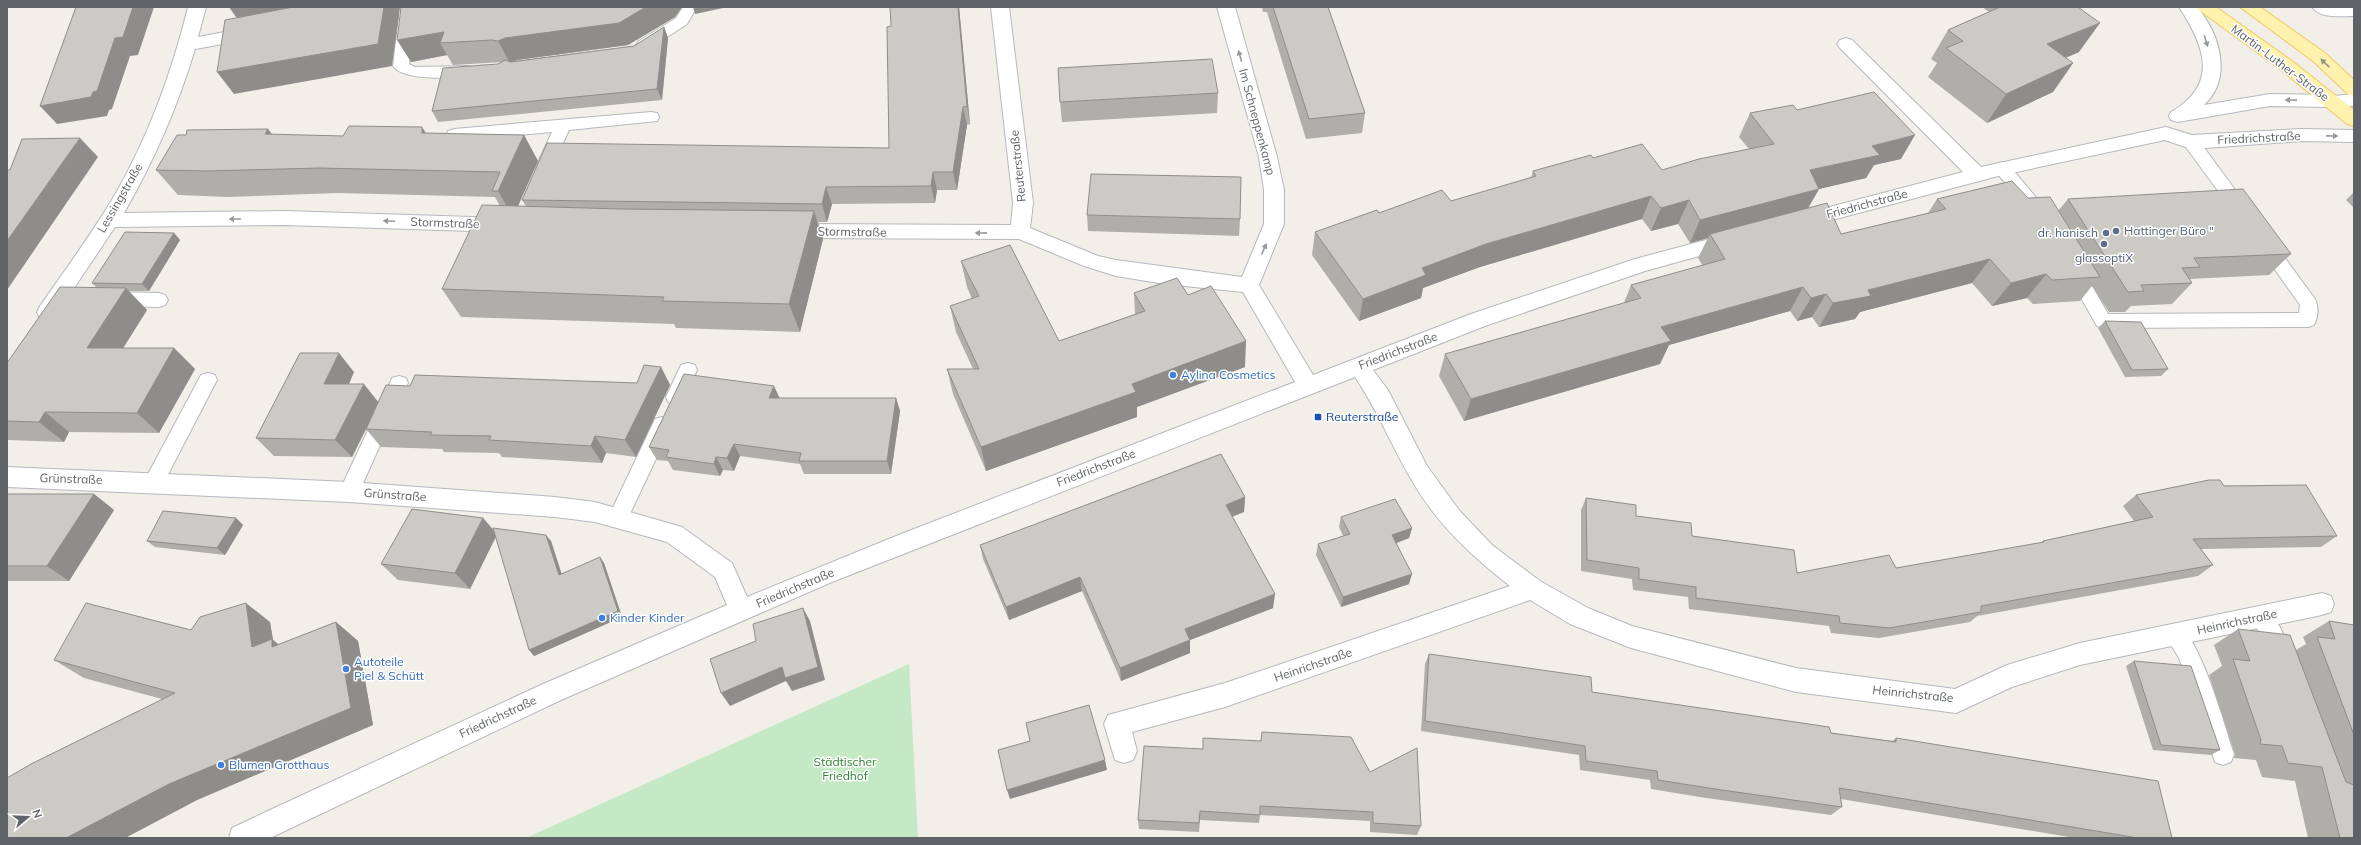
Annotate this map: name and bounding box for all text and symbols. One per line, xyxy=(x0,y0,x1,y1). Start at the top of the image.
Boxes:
street label: Martin-Luther-Straße xyxy=(2228,21,2332,104)
one-way arrow xyxy=(2203,35,2209,47)
one-way arrow xyxy=(1237,49,1243,61)
one-way arrow xyxy=(2321,59,2330,68)
street label: Im Schneppenkamp xyxy=(1236,67,1279,177)
one-way arrow xyxy=(2284,97,2297,103)
street label: Friedrichstraße xyxy=(2217,128,2301,147)
street label: Reuterstraße xyxy=(1006,129,1029,203)
one-way arrow xyxy=(2326,133,2339,139)
street label: Lessingstraße xyxy=(94,160,146,235)
street label: Friedrichstraße xyxy=(1825,185,1909,222)
street label: Stormstraße xyxy=(410,214,480,231)
one-way arrow xyxy=(228,216,241,222)
one-way arrow xyxy=(382,218,395,224)
street label: Stormstraße xyxy=(817,223,887,240)
place label: Hattinger Büro " xyxy=(2124,223,2214,238)
place label: dr. hanisch xyxy=(2038,225,2098,240)
marker: Hattinger Büro " xyxy=(2111,226,2121,236)
marker: dr. hanisch xyxy=(2101,228,2111,238)
one-way arrow xyxy=(974,230,987,236)
marker: glassoptiX xyxy=(2099,239,2109,249)
one-way arrow xyxy=(1261,243,1267,255)
place label: glassoptiX xyxy=(2075,250,2133,265)
street label: Friedrichstraße xyxy=(1356,329,1439,372)
place label: Aylina Cosmetics xyxy=(1181,367,1276,382)
marker: Aylina Cosmetics xyxy=(1168,370,1178,380)
place label: Reuterstraße xyxy=(1326,409,1398,424)
marker: Reuterstraße xyxy=(1313,412,1323,422)
street label: Friedrichstraße xyxy=(1054,446,1137,489)
street label: Grünstraße xyxy=(39,470,103,487)
street label: Grünstraße xyxy=(363,485,427,504)
street label: Friedrichstraße xyxy=(753,564,836,611)
street label: Heinrichstraße xyxy=(2195,606,2278,637)
place label: Kinder Kinder xyxy=(610,610,685,625)
marker: Kinder Kinder xyxy=(597,613,607,623)
street label: Heinrichstraße xyxy=(1272,644,1354,685)
place label: Autoteile Piel & Schütt xyxy=(354,654,424,683)
marker: Autoteile Piel & Schütt xyxy=(341,664,351,674)
street label: Heinrichstraße xyxy=(1872,682,1954,705)
street label: Friedrichstraße xyxy=(457,692,539,741)
park label: Städtischer Friedhof xyxy=(814,754,877,783)
place label: Blumen Grotthaus xyxy=(229,757,329,772)
marker: Blumen Grotthaus xyxy=(216,760,226,770)
north arrow xyxy=(8,797,48,837)
text: N xyxy=(29,808,45,820)

